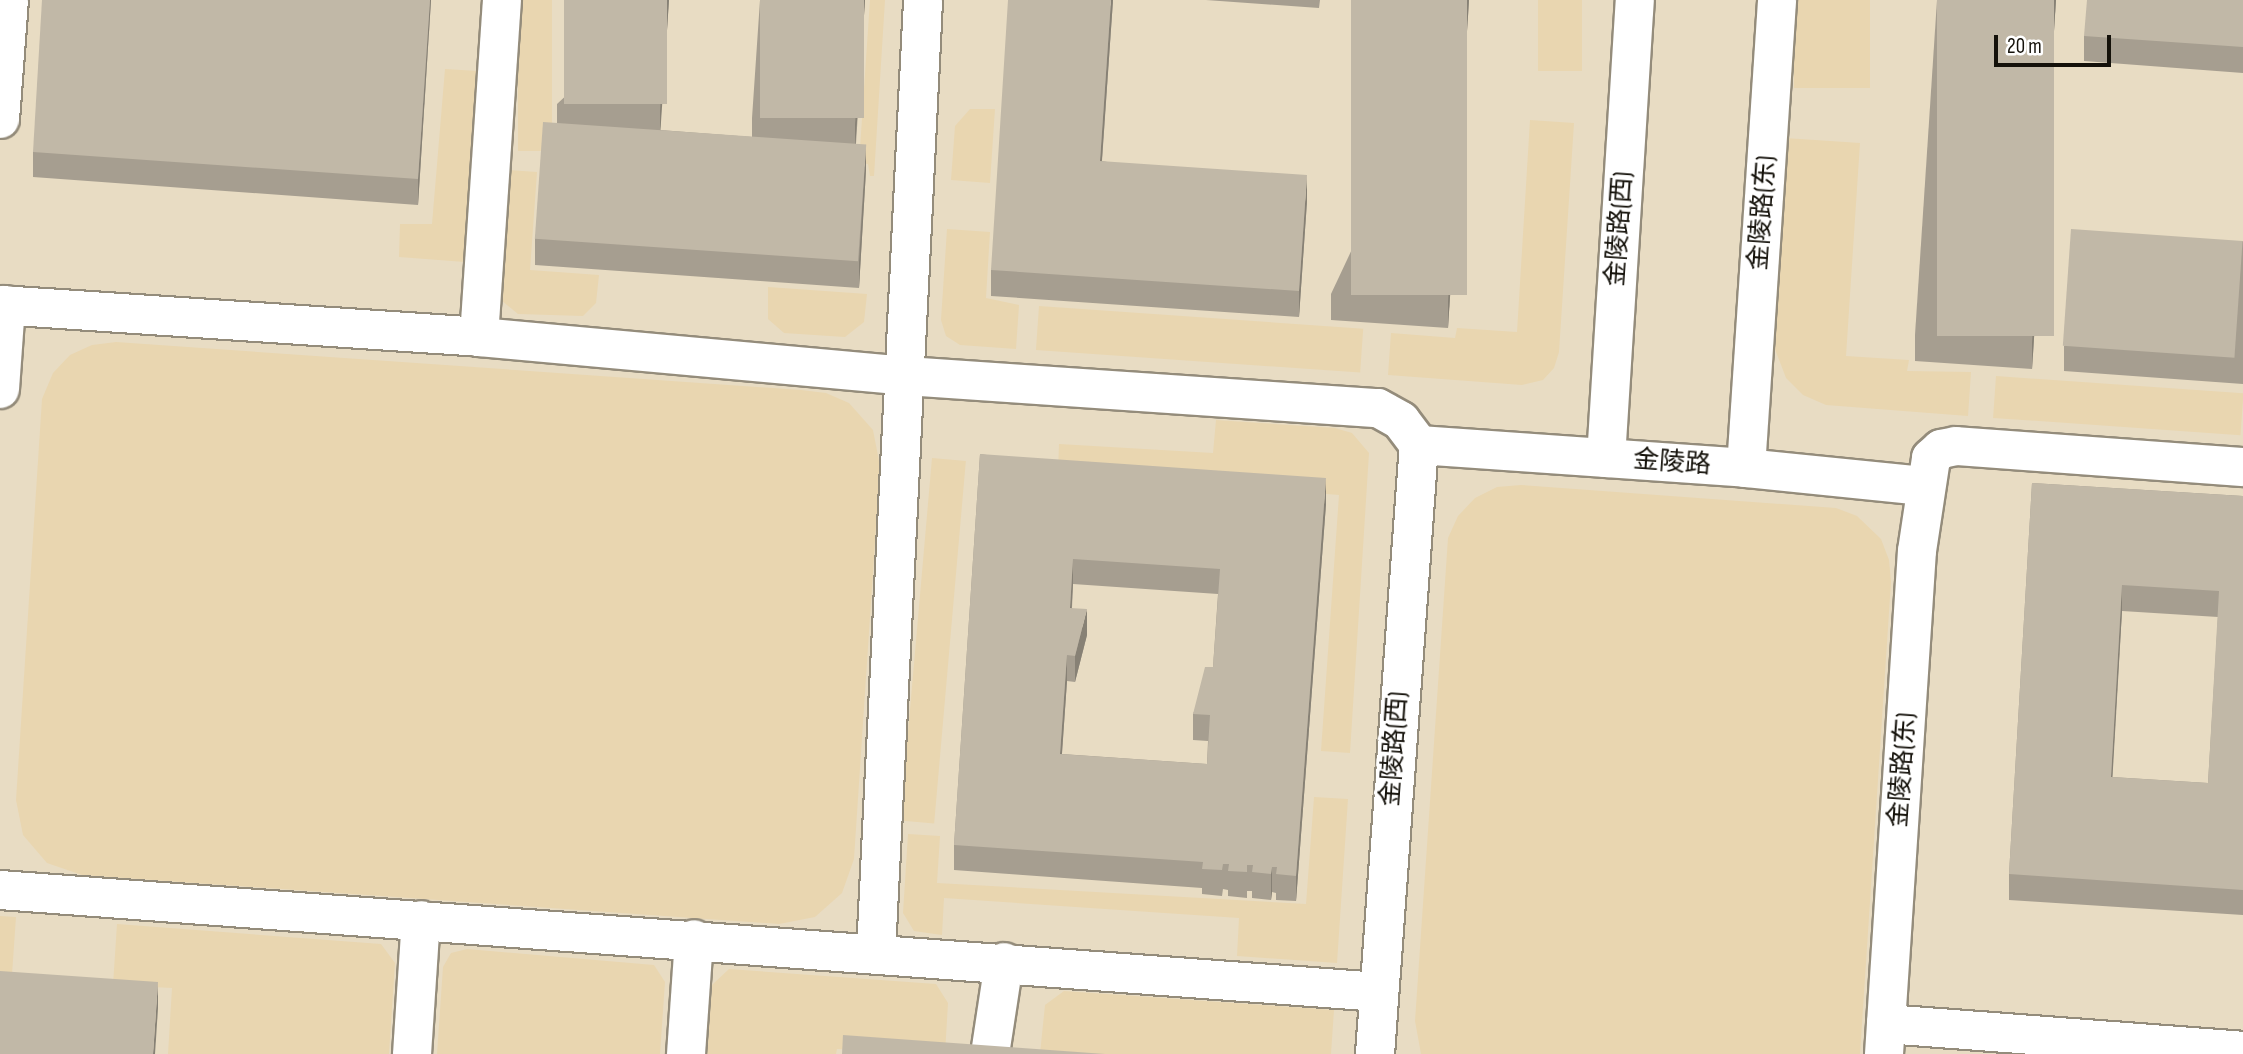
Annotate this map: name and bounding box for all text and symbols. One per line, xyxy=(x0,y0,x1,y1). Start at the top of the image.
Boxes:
scale bar xyxy=(1998,21,2115,65)
text: 20 m xyxy=(2007,34,2042,59)
street label: 金陵路(东) xyxy=(1743,154,1783,272)
street label: 金陵路(西) xyxy=(1600,170,1640,288)
street label: 金陵路 xyxy=(1632,445,1712,481)
street label: 金陵路(西) xyxy=(1375,690,1415,808)
street label: 金陵路(东) xyxy=(1883,711,1923,829)

